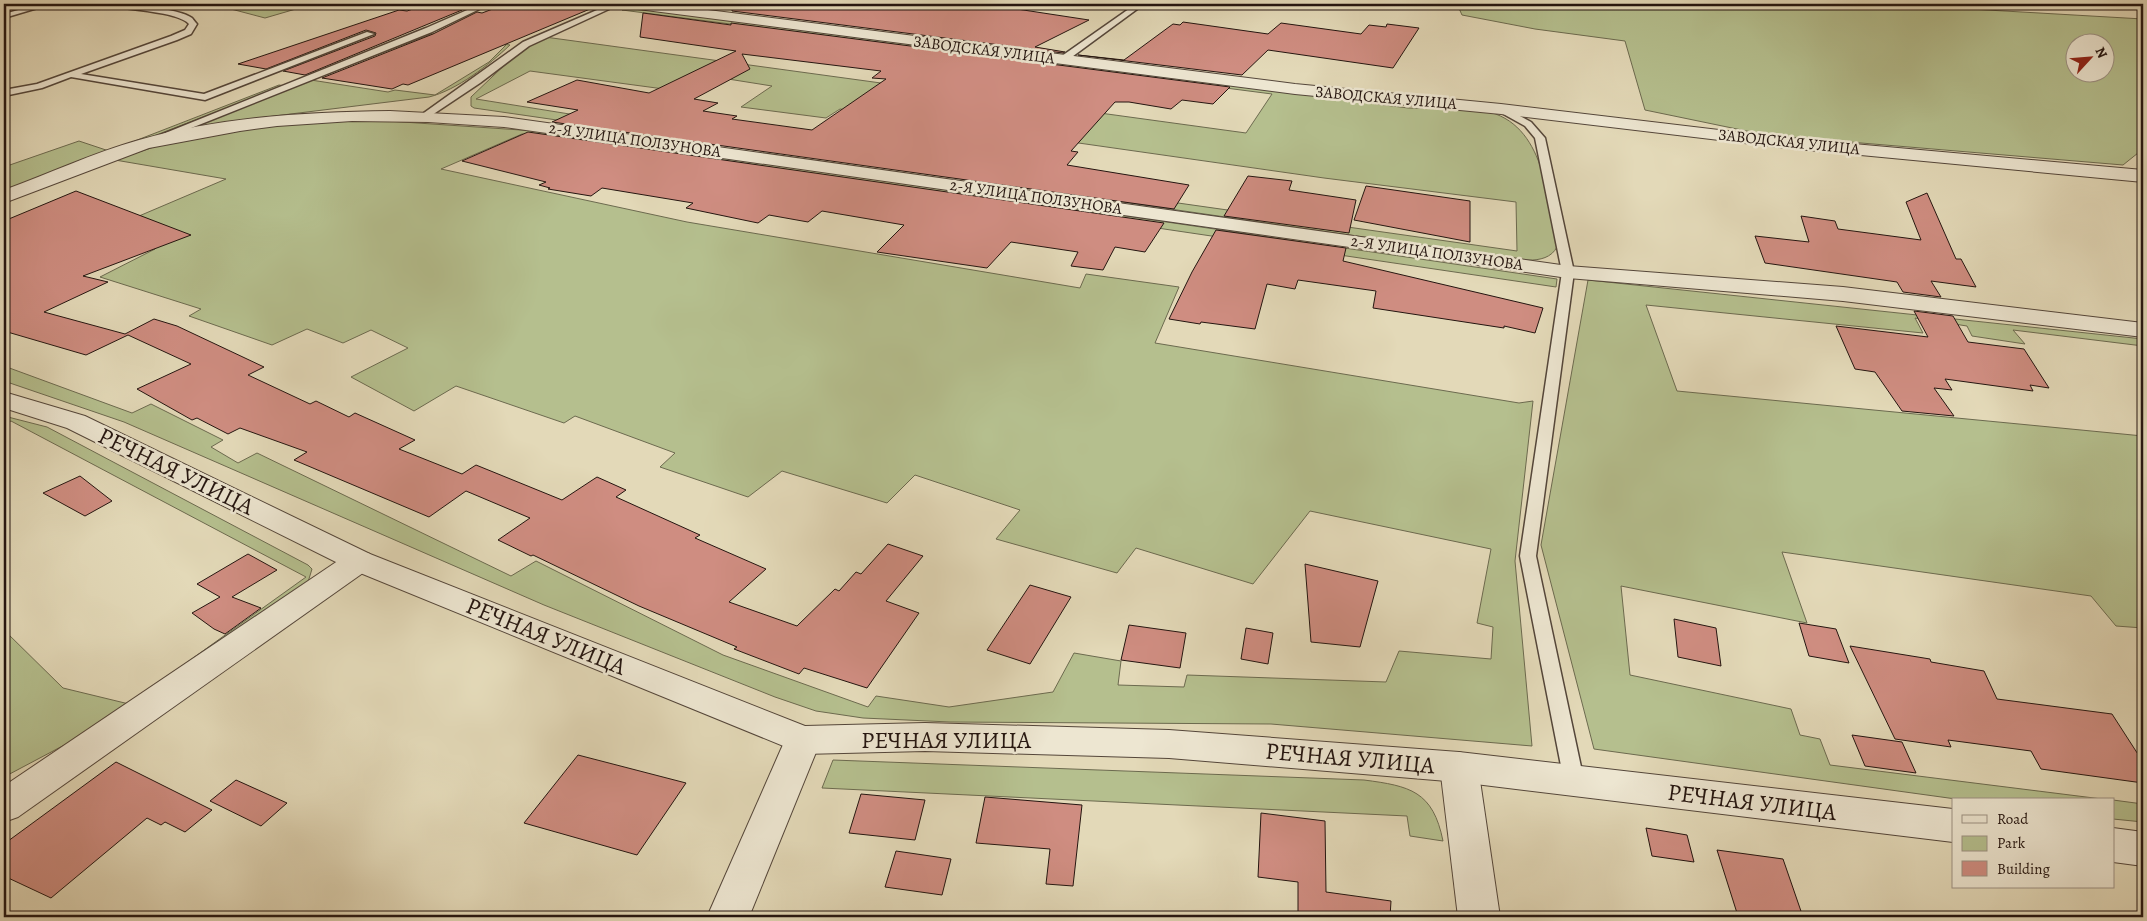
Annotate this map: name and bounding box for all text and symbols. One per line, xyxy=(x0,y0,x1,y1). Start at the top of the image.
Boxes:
street label: ЗАВОДСКАЯ УЛИЦА xyxy=(912,30,1057,70)
north arrow xyxy=(2064,32,2114,82)
text: N xyxy=(2090,44,2112,61)
street label: ЗАВОДСКАЯ УЛИЦА xyxy=(1314,81,1458,115)
street label: 2-Я УЛИЦА ПОЛЗУНОВА xyxy=(547,117,723,163)
street label: ЗАВОДСКАЯ УЛИЦА xyxy=(1717,124,1862,160)
street label: 2-Я УЛИЦА ПОЛЗУНОВА xyxy=(948,174,1124,220)
street label: 2-Я УЛИЦА ПОЛЗУНОВА xyxy=(1349,230,1525,276)
street label: РЕЧНАЯ УЛИЦА xyxy=(93,419,260,523)
street label: РЕЧНАЯ УЛИЦА xyxy=(461,589,632,683)
street label: РЕЧНАЯ УЛИЦА xyxy=(861,724,1032,756)
street label: РЕЧНАЯ УЛИЦА xyxy=(1264,735,1437,781)
street label: РЕЧНАЯ УЛИЦА xyxy=(1666,776,1839,828)
legend xyxy=(1952,798,2114,888)
text: Road xyxy=(1997,809,2029,829)
text: Park xyxy=(1997,833,2026,853)
text: Building xyxy=(1997,859,2050,879)

